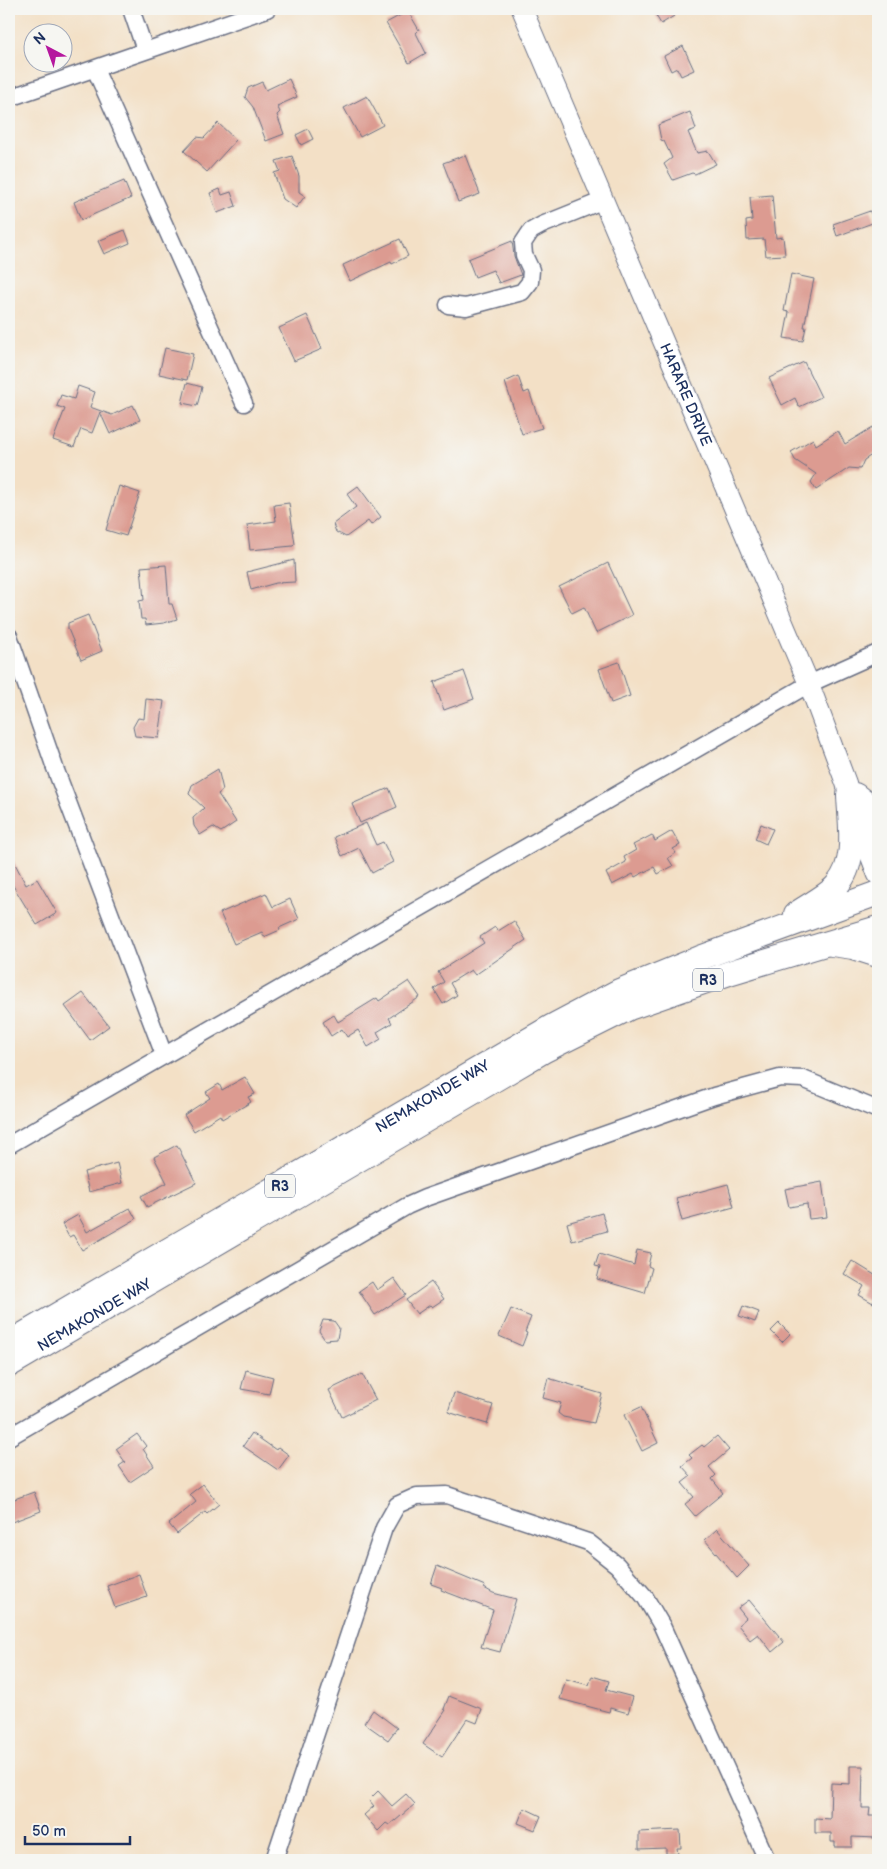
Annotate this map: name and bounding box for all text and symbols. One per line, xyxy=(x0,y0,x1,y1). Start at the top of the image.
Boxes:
north arrow xyxy=(22,22,72,72)
text: N xyxy=(30,29,49,48)
street label: HARARE DRIVE xyxy=(656,340,716,449)
road number: R3 xyxy=(693,968,723,992)
street label: NEMAKONDE WAY xyxy=(372,1055,493,1137)
road number: R3 xyxy=(265,1174,295,1198)
street label: NEMAKONDE WAY xyxy=(34,1274,155,1356)
scale bar xyxy=(25,1814,130,1846)
text: 50 m xyxy=(32,1822,66,1841)

